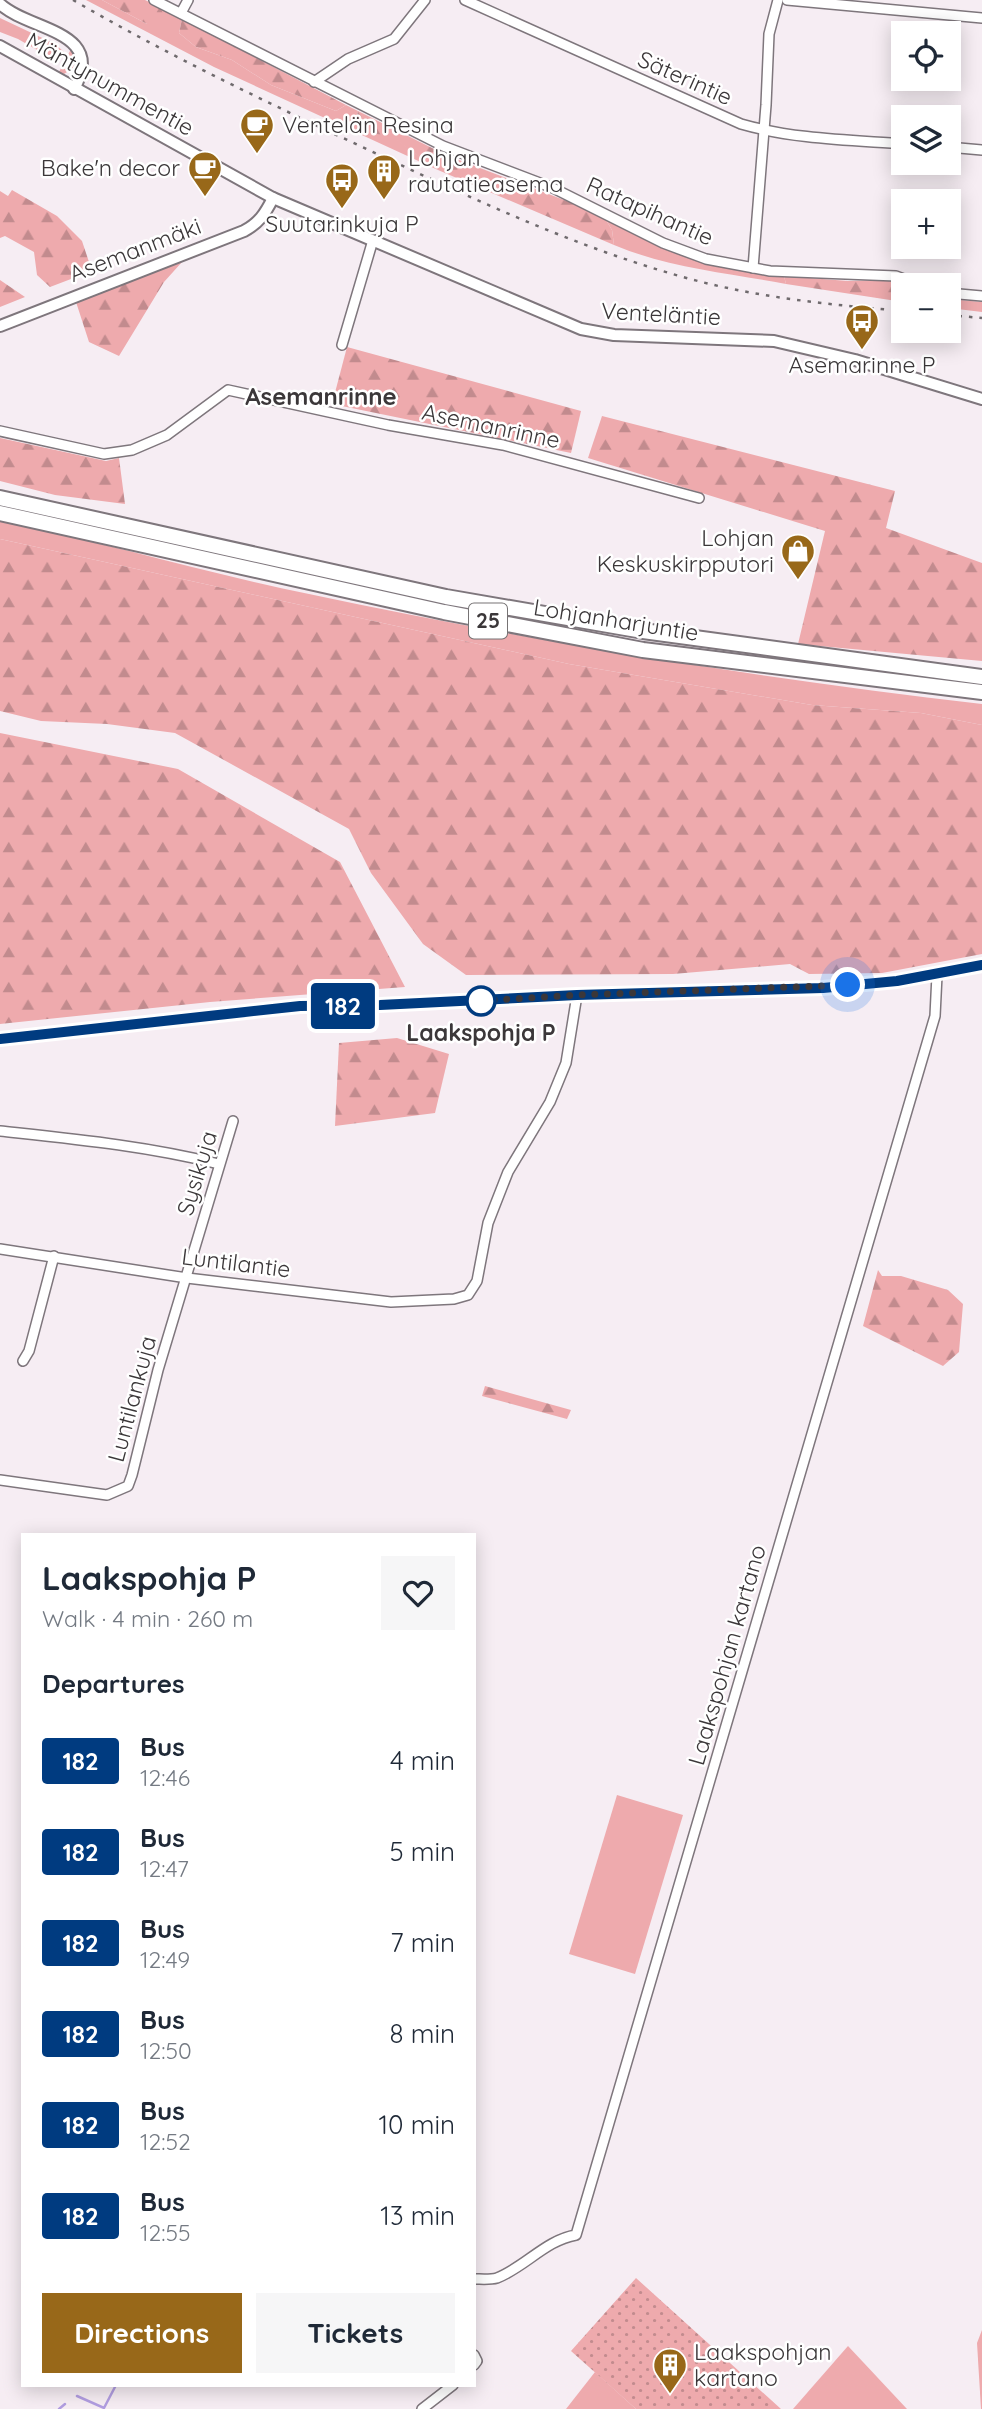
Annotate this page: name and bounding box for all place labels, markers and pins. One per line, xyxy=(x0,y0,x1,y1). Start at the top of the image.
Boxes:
cafe icon: Ventelän Resina xyxy=(238,106,276,155)
place label: Ventelän Resina xyxy=(282,110,454,139)
place label: Lohjan rautatieasema xyxy=(408,143,564,198)
cafe icon: Bake'n decor xyxy=(186,149,224,198)
building icon: Lohjan rautatieasema xyxy=(365,152,403,201)
place label: Bake'n decor xyxy=(41,153,180,182)
bus stop icon: Suutarinkuja P xyxy=(323,161,361,210)
place label: Suutarinkuja P xyxy=(265,209,419,238)
bus stop icon: Asemarinne P xyxy=(843,302,881,351)
place label: Asemarinne P xyxy=(789,350,935,379)
place label: Lohjan Keskuskirpputori xyxy=(597,523,774,578)
shop icon: Lohjan Keskuskirpputori xyxy=(779,532,817,581)
marker: Laakspohja P xyxy=(466,986,496,1016)
place label: Laakspohja P xyxy=(406,1018,556,1047)
place label: Laakspohjan kartano xyxy=(694,2337,832,2392)
building icon: Laakspohjan kartano xyxy=(651,2346,689,2395)

